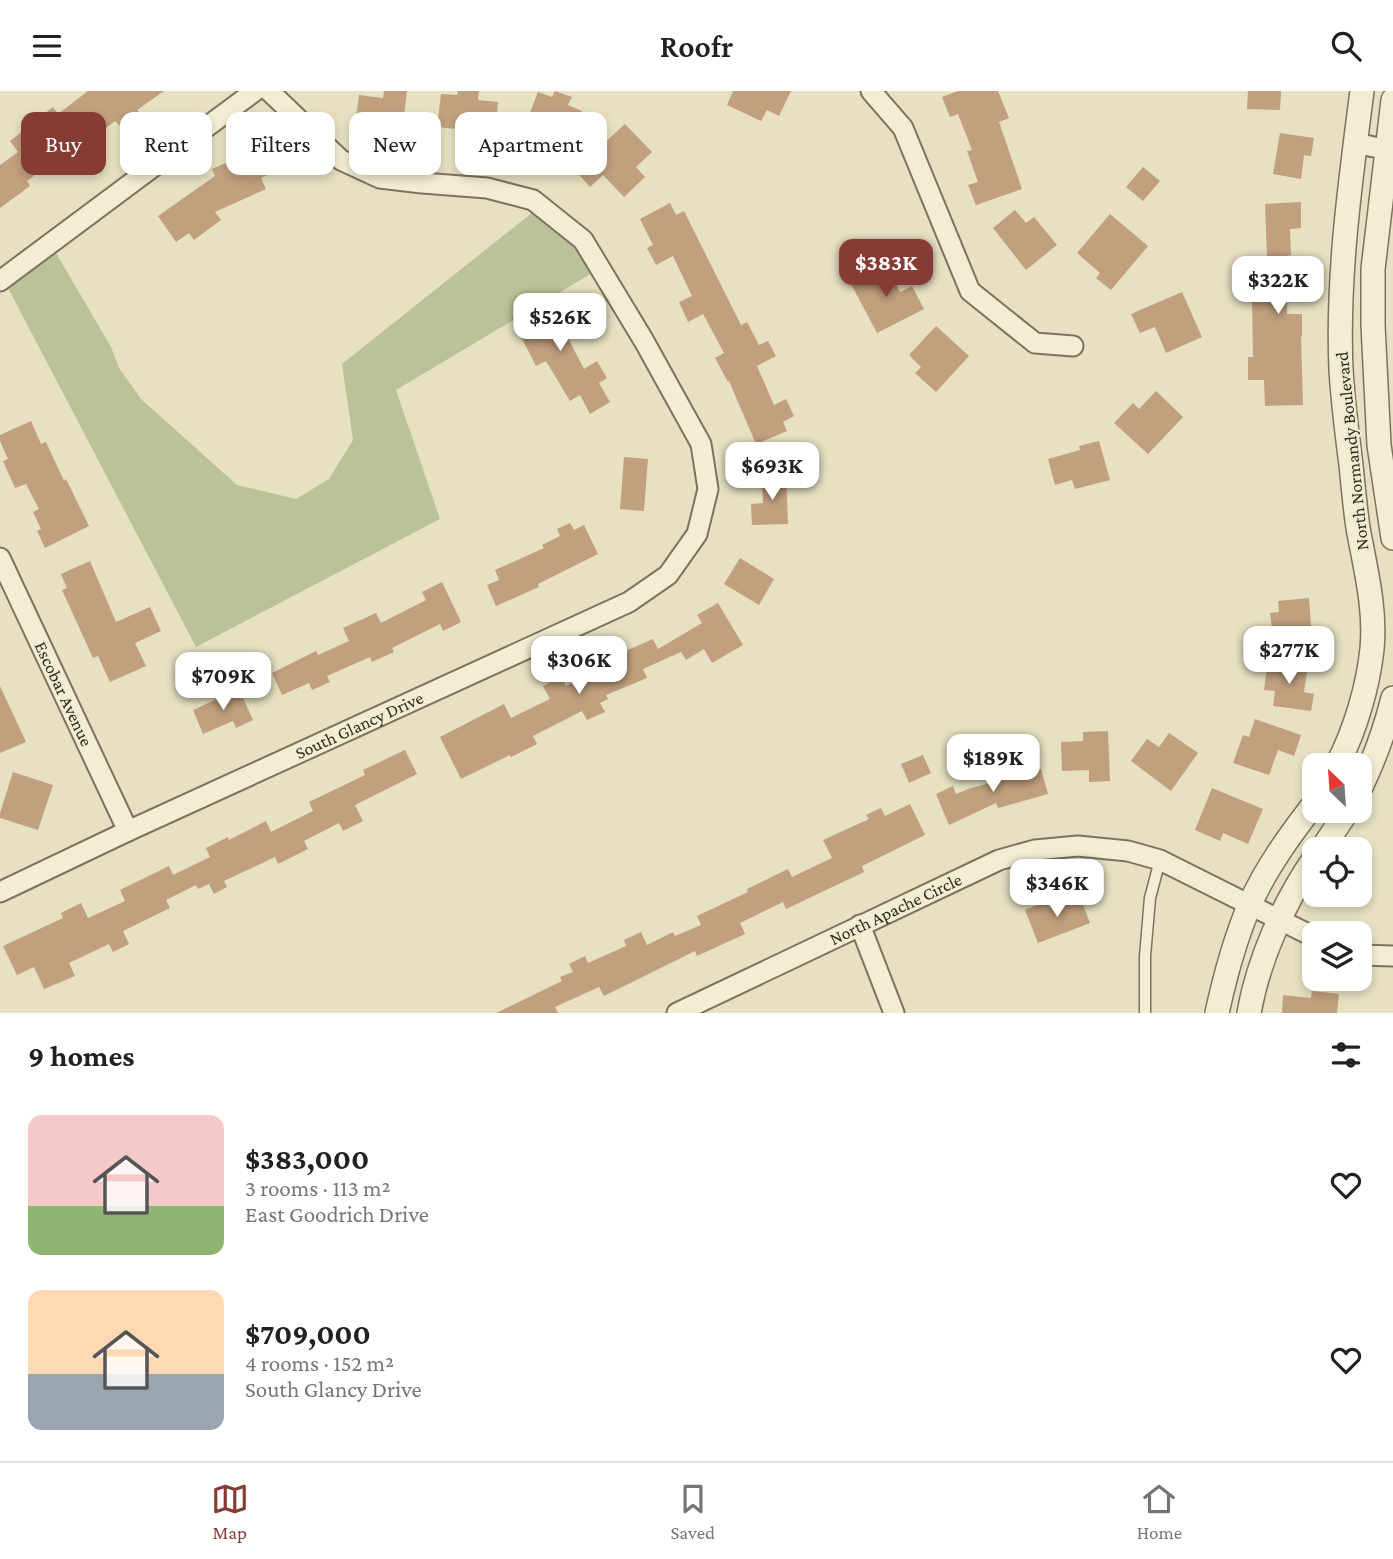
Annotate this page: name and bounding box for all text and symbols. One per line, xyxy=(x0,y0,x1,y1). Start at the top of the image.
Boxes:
icon: menu xyxy=(28,27,66,65)
icon: search xyxy=(1327,27,1365,65)
text: Roofr xyxy=(660,28,733,64)
chip: Buy xyxy=(21,112,106,175)
chip: Rent xyxy=(120,112,212,175)
chip: Filters xyxy=(226,112,335,175)
chip: New xyxy=(349,112,441,175)
chip: Apartment xyxy=(455,112,607,175)
pin: $383K xyxy=(837,239,935,299)
text: $383K xyxy=(855,249,917,275)
pin: $322K xyxy=(1229,257,1327,316)
text: $322K xyxy=(1248,266,1308,292)
pin: $526K xyxy=(511,293,609,353)
text: $526K xyxy=(529,303,591,329)
street label: North Normandy Boulevard xyxy=(1332,350,1372,551)
pin: $693K xyxy=(723,443,821,502)
text: $693K xyxy=(741,452,803,478)
pin: $277K xyxy=(1240,627,1338,686)
text: $277K xyxy=(1259,636,1319,662)
pin: $306K xyxy=(530,637,628,696)
street label: Escobar Avenue xyxy=(31,638,97,750)
text: $306K xyxy=(547,646,611,672)
pin: $709K xyxy=(174,653,272,712)
text: $709K xyxy=(191,662,255,688)
street label: South Glancy Drive xyxy=(292,687,426,763)
pin: $189K xyxy=(944,735,1042,794)
text: $189K xyxy=(963,744,1023,770)
north arrow xyxy=(1302,753,1372,823)
map controls xyxy=(1302,753,1372,991)
button: locate xyxy=(1302,837,1372,907)
pin: $346K xyxy=(1008,859,1106,919)
street label: North Apache Circle xyxy=(826,869,965,949)
text: $346K xyxy=(1026,869,1088,895)
button: layers xyxy=(1302,921,1372,991)
icon: filters xyxy=(1327,1036,1365,1074)
text: 9 homes xyxy=(28,1039,135,1072)
text: $383,000 xyxy=(245,1142,369,1175)
icon: home xyxy=(84,1143,168,1227)
icon: heart xyxy=(1327,1166,1365,1204)
text: 3 rooms · 113 m² xyxy=(245,1175,390,1201)
text: East Goodrich Drive xyxy=(245,1201,429,1227)
text: $709,000 xyxy=(245,1317,371,1350)
icon: home xyxy=(84,1318,168,1402)
icon: heart xyxy=(1327,1341,1365,1379)
text: 4 rooms · 152 m² xyxy=(245,1350,394,1376)
text: South Glancy Drive xyxy=(245,1376,422,1402)
tab: Map xyxy=(211,1480,249,1543)
tab: Saved xyxy=(670,1480,715,1543)
tab: Home xyxy=(1137,1480,1182,1543)

